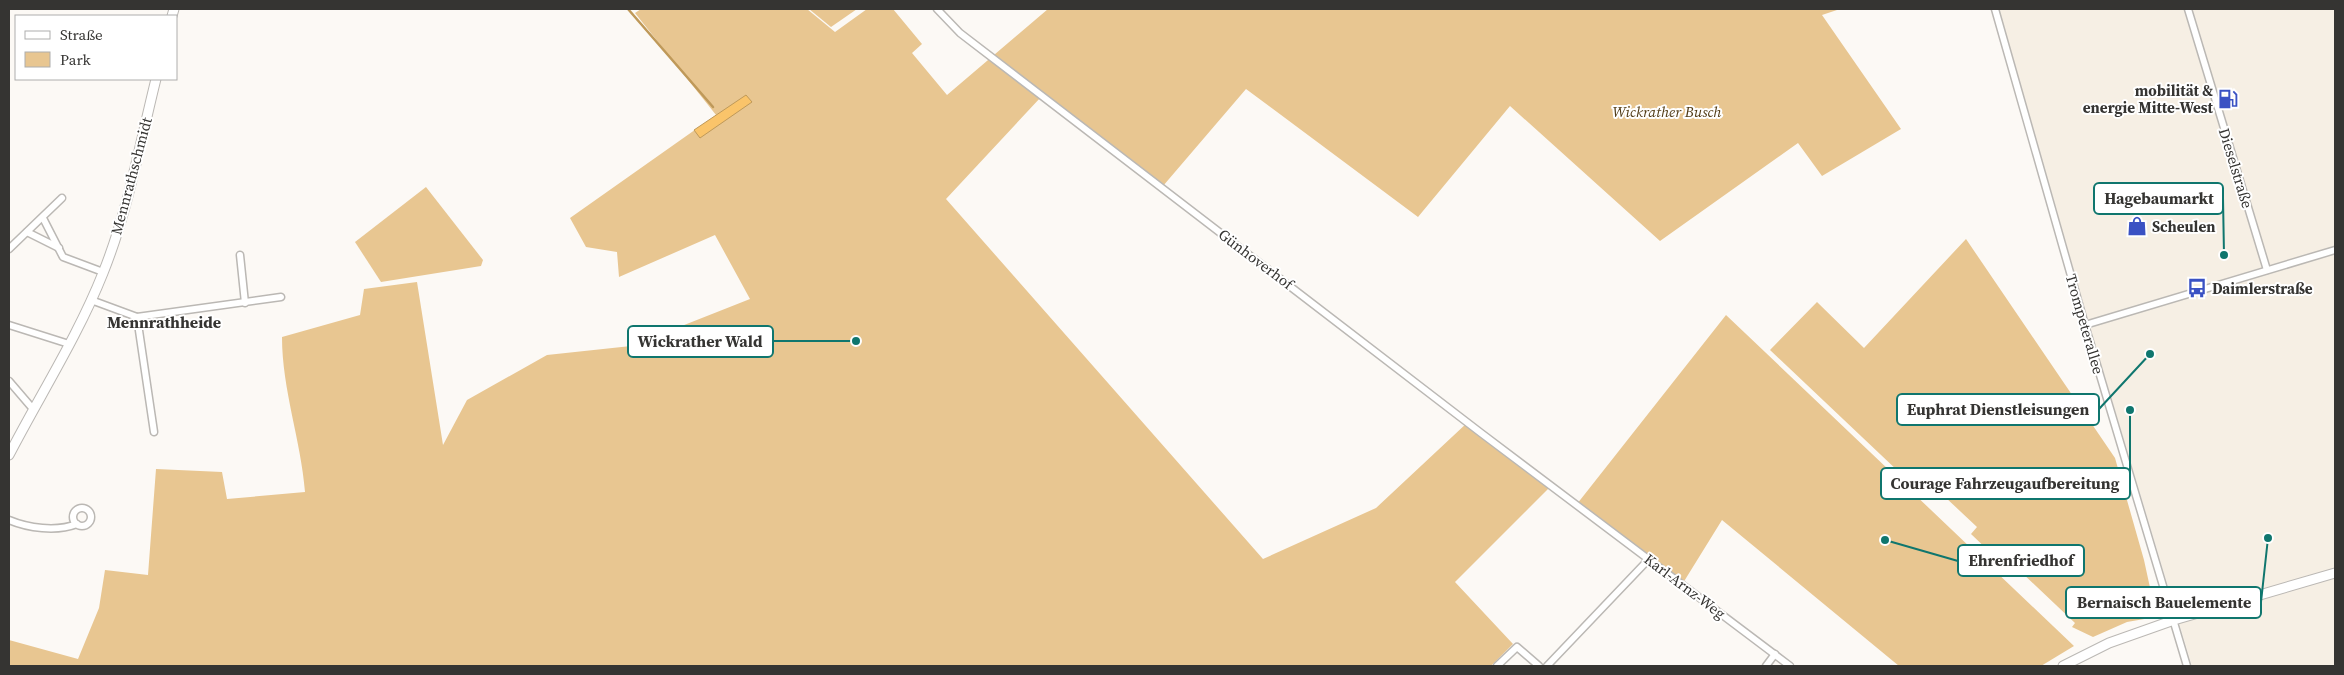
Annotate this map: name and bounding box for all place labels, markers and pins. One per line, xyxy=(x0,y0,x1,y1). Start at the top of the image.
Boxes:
place label: mobilität & energie Mitte-West xyxy=(2083,80,2214,118)
fuel station icon: mobilität & energie Mitte-West xyxy=(2217,88,2239,110)
callout: Hagebaumarkt xyxy=(2094,183,2223,214)
shop icon: Scheulen xyxy=(2126,215,2148,237)
place label: Scheulen xyxy=(2152,216,2216,237)
bus stop icon: Daimlerstraße xyxy=(2186,277,2208,299)
place label: Daimlerstraße xyxy=(2212,278,2313,299)
callout: Wickrather Wald xyxy=(628,326,773,357)
callout: Euphrat Dienstleisungen xyxy=(1897,394,2099,425)
callout: Courage Fahrzeugaufbereitung xyxy=(1881,468,2130,499)
callout: Ehrenfriedhof xyxy=(1958,545,2084,576)
callout: Bernaisch Bauelemente xyxy=(2066,587,2261,618)

